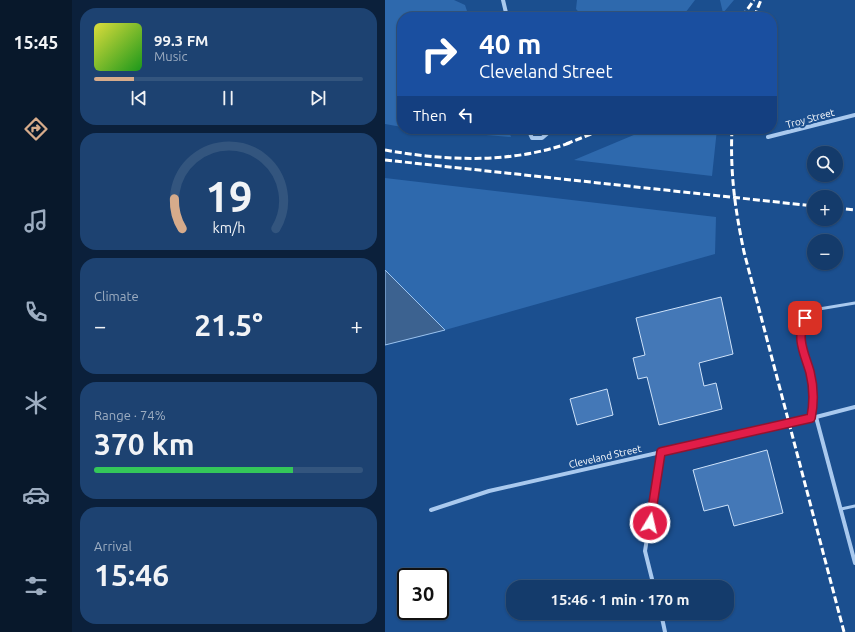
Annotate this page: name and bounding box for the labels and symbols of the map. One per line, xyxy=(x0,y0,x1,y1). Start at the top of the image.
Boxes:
street label: Troy Street xyxy=(785,107,836,130)
pin xyxy=(788,301,822,335)
street label: Cleveland Street xyxy=(568,443,643,470)
position arrow xyxy=(629,502,671,544)
speed limit sign: 30 xyxy=(397,568,449,620)

